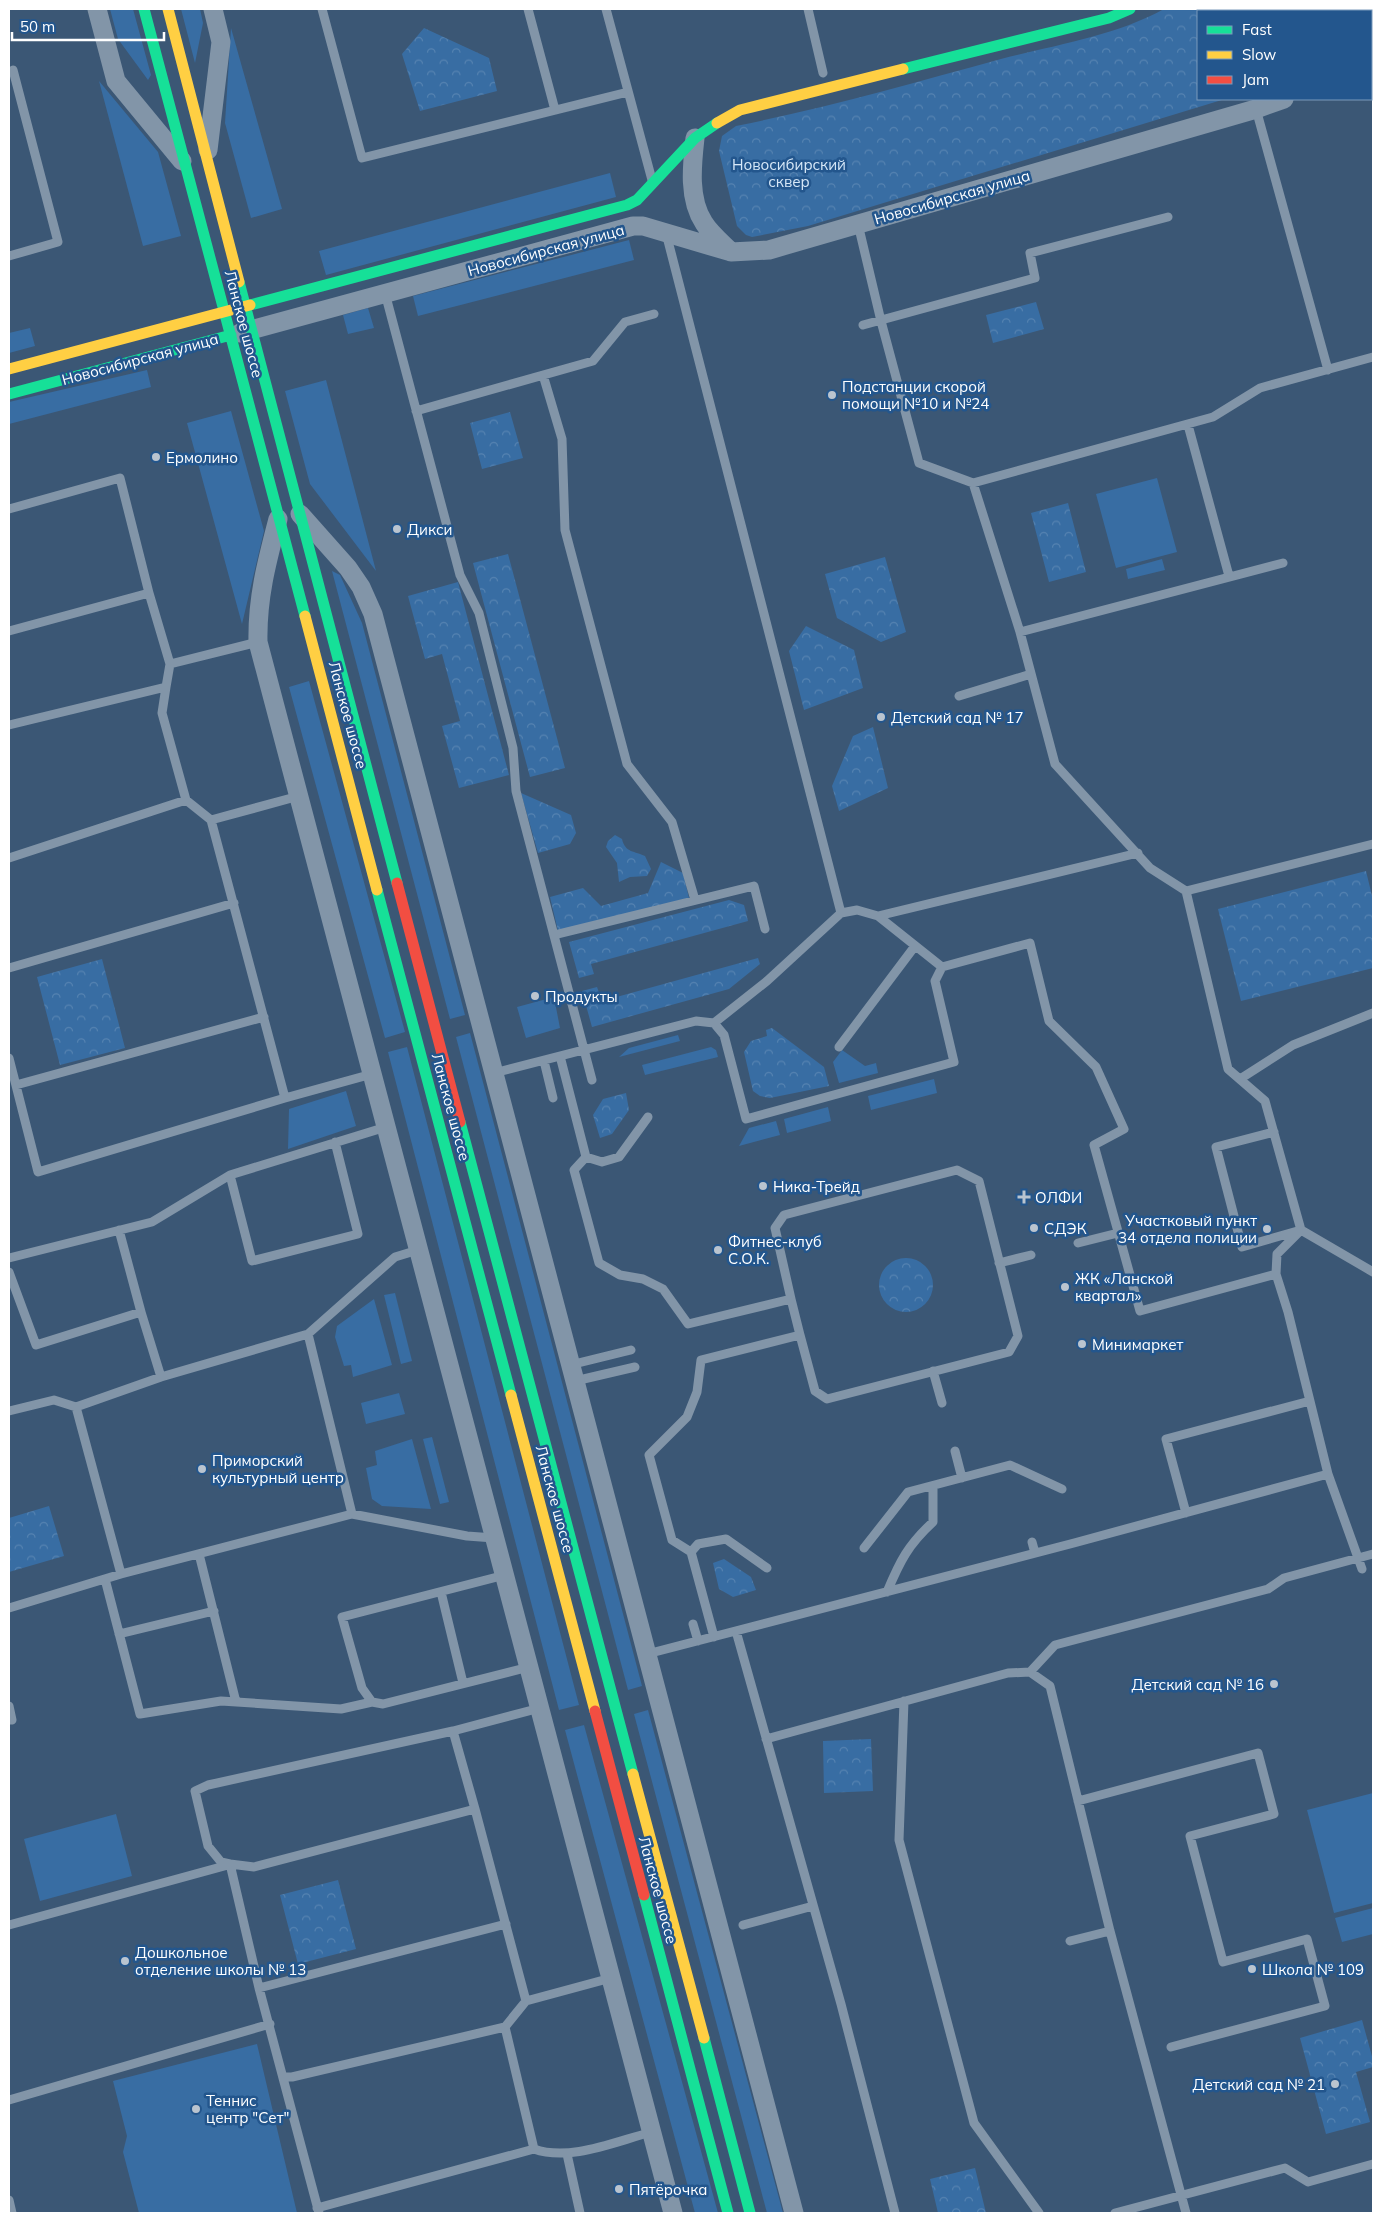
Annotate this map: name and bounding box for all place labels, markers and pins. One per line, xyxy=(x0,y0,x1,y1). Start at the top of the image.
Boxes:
place label: Подстанции скорой помощи №10 и №24 xyxy=(842,377,989,413)
marker: Подстанции скорой помощи №10 и №24 xyxy=(826,389,838,401)
place label: Ермолино xyxy=(166,448,238,467)
marker: Ермолино xyxy=(150,451,162,463)
place label: Дикси xyxy=(407,520,453,539)
marker: Дикси xyxy=(391,523,403,535)
place label: Детский сад № 17 xyxy=(891,708,1024,727)
marker: Детский сад № 17 xyxy=(875,711,887,723)
place label: Продукты xyxy=(545,987,618,1006)
marker: Продукты xyxy=(529,990,541,1002)
place label: Ника-Трейд xyxy=(773,1177,860,1196)
marker: Ника-Трейд xyxy=(757,1180,769,1192)
place label: ОЛФИ xyxy=(1035,1188,1082,1207)
marker: ОЛФИ xyxy=(1017,1190,1031,1204)
place label: Участковый пункт 34 отдела полиции xyxy=(1118,1211,1257,1247)
place label: СДЭК xyxy=(1044,1219,1087,1238)
marker: СДЭК xyxy=(1028,1222,1040,1234)
marker: Участковый пункт 34 отдела полиции xyxy=(1261,1223,1273,1235)
place label: Фитнес-клуб С.О.К. xyxy=(728,1232,822,1268)
marker: Фитнес-клуб С.О.К. xyxy=(712,1244,724,1256)
place label: ЖК «Ланской квартал» xyxy=(1075,1269,1173,1305)
marker: ЖК «Ланской квартал» xyxy=(1059,1281,1071,1293)
place label: Минимаркет xyxy=(1092,1335,1183,1354)
marker: Минимаркет xyxy=(1076,1338,1088,1350)
place label: Приморский культурный центр xyxy=(212,1451,344,1487)
marker: Приморский культурный центр xyxy=(196,1463,208,1475)
place label: Детский сад № 16 xyxy=(1131,1675,1264,1694)
marker: Детский сад № 16 xyxy=(1268,1678,1280,1690)
place label: Дошкольное отделение школы № 13 xyxy=(135,1943,306,1979)
marker: Дошкольное отделение школы № 13 xyxy=(119,1955,131,1967)
place label: Школа № 109 xyxy=(1262,1960,1364,1979)
marker: Школа № 109 xyxy=(1246,1963,1258,1975)
place label: Детский сад № 21 xyxy=(1192,2075,1325,2094)
marker: Детский сад № 21 xyxy=(1329,2078,1341,2090)
place label: Теннис центр "Сет" xyxy=(206,2091,289,2127)
marker: Теннис центр "Сет" xyxy=(190,2103,202,2115)
place label: Пятёрочка xyxy=(629,2180,707,2199)
marker: Пятёрочка xyxy=(613,2183,625,2195)

